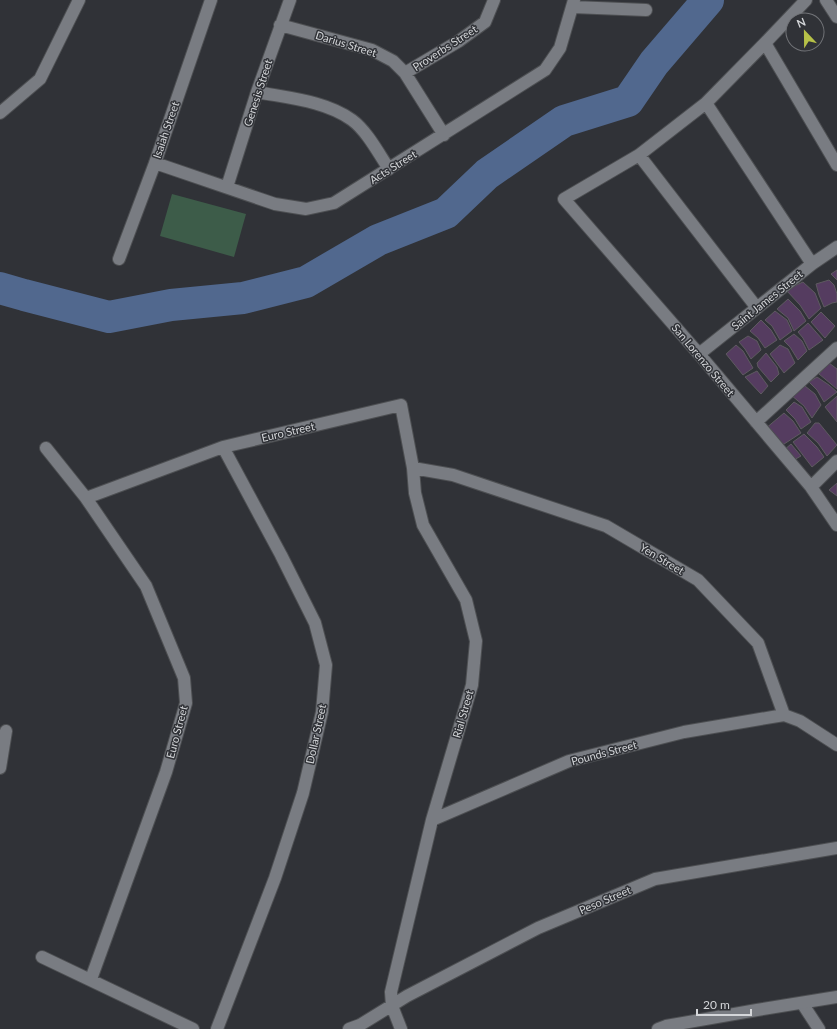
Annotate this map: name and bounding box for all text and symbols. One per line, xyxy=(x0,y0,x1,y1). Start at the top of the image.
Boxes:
north arrow xyxy=(785,12,825,52)
text: N xyxy=(795,15,807,30)
street label: Proverbs Street xyxy=(410,22,480,73)
street label: Darius Street xyxy=(314,28,378,59)
street label: Genesis Street xyxy=(241,58,274,128)
street label: Isaiah Street xyxy=(150,100,181,160)
street label: Acts Street xyxy=(367,147,419,186)
street label: Saint James Street xyxy=(728,267,805,332)
street label: San Lorenzo Street xyxy=(669,321,737,399)
street label: Euro Street xyxy=(260,419,316,444)
street label: Yen Street xyxy=(638,540,687,577)
street label: Rial Street xyxy=(449,688,476,739)
street label: Dollar Street xyxy=(303,703,328,765)
street label: Euro Street xyxy=(163,704,190,760)
street label: Pounds Street xyxy=(570,737,638,768)
street label: Peso Street xyxy=(577,883,633,916)
scale bar xyxy=(697,991,751,1017)
text: 20 m xyxy=(703,997,730,1012)

